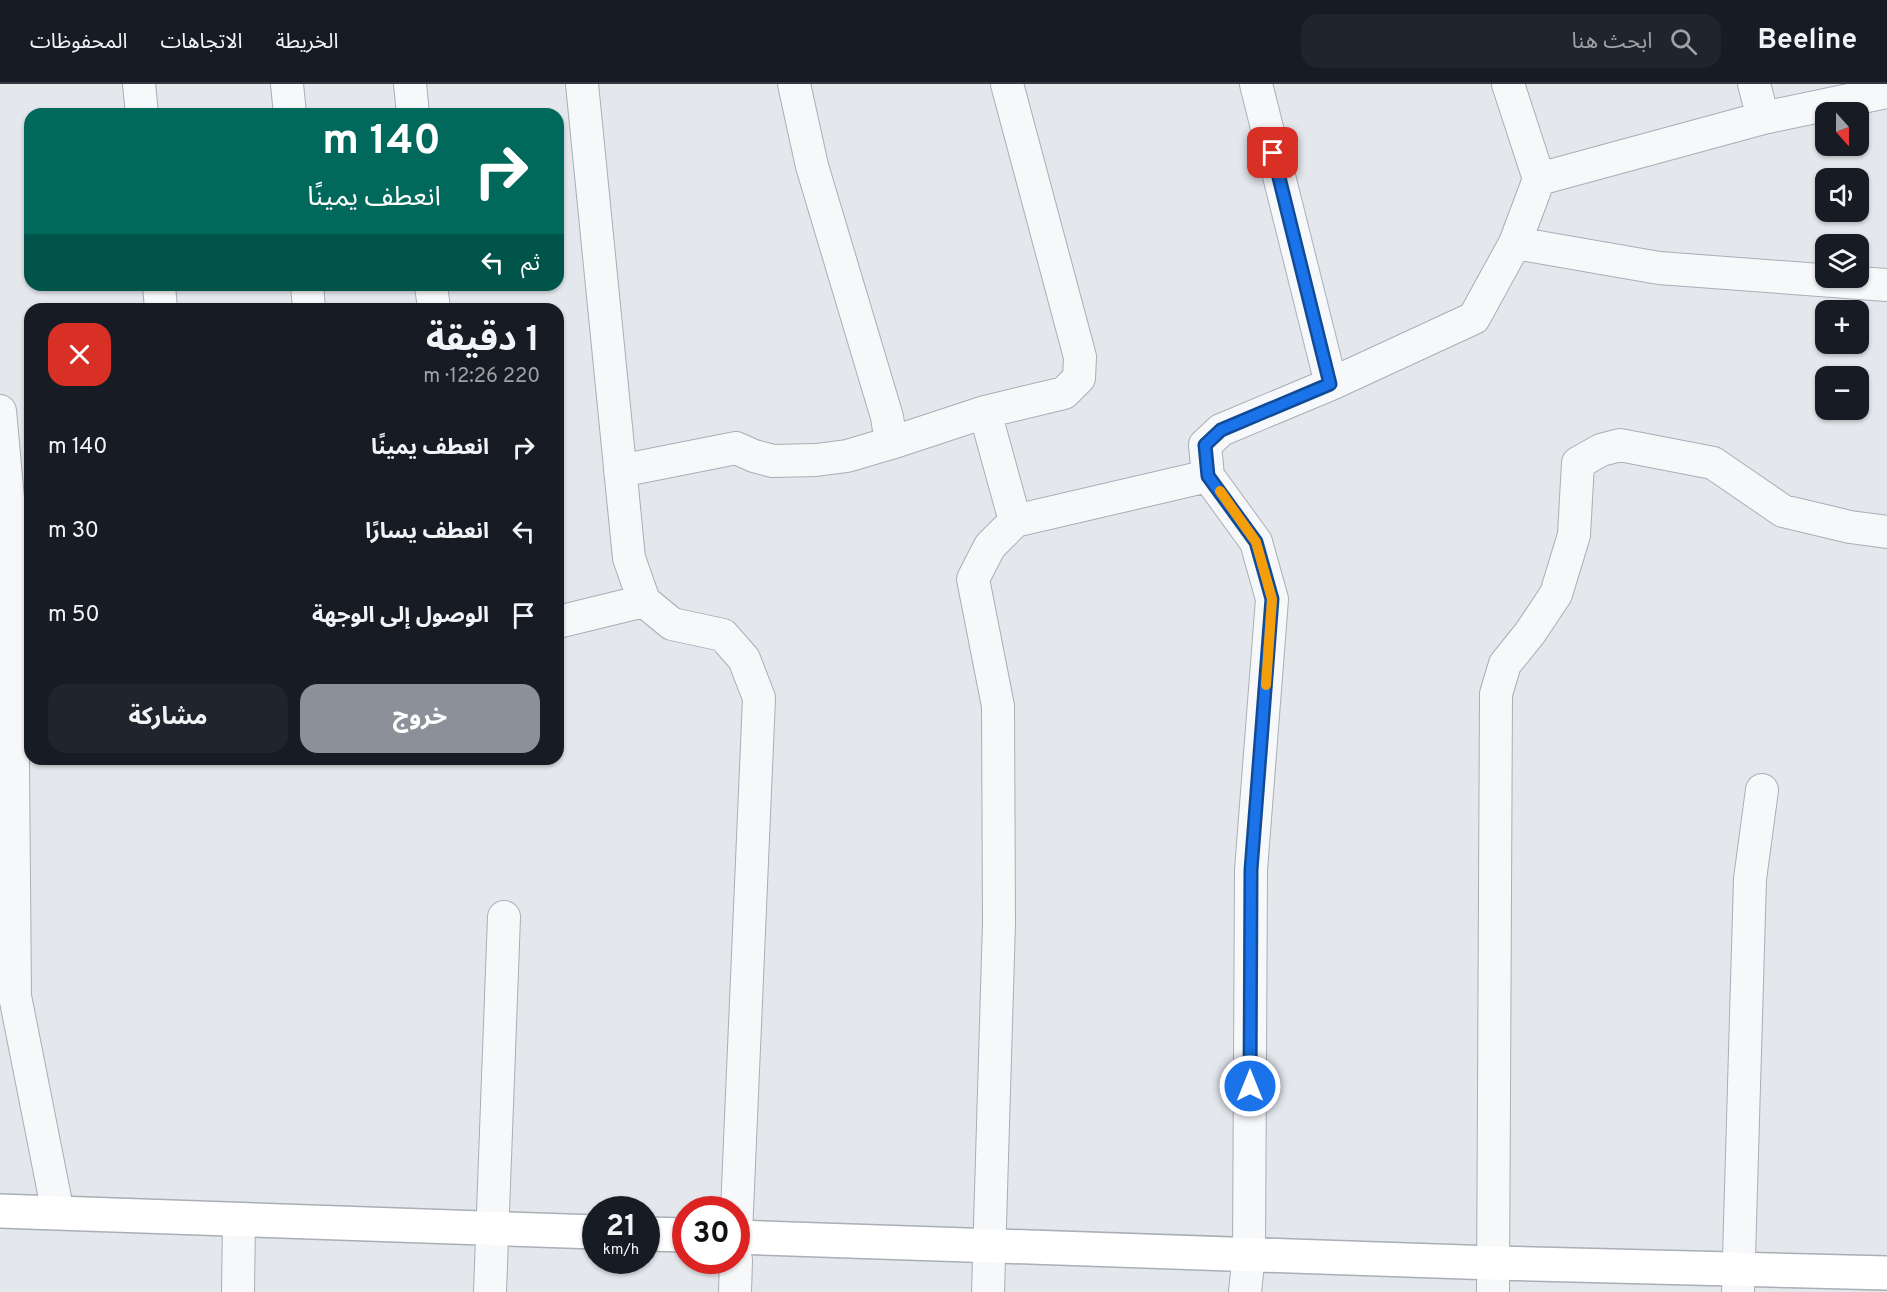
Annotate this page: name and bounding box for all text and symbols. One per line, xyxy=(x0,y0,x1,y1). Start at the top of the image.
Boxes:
search box xyxy=(1301,14,1721,68)
text: Beeline xyxy=(1757,23,1857,59)
icon: search xyxy=(1667,25,1700,58)
text: المحفوظات xyxy=(30,29,127,56)
text: الاتجاهات xyxy=(160,29,242,56)
text: الخريطة xyxy=(275,29,338,56)
text: ابحث هنا xyxy=(1571,29,1652,56)
north arrow xyxy=(1815,102,1869,156)
map controls xyxy=(1815,102,1869,420)
text: 140 m xyxy=(322,116,441,169)
pin xyxy=(1247,127,1298,178)
icon: right xyxy=(462,132,540,210)
icon: arrive xyxy=(1256,136,1289,169)
button: sound xyxy=(1815,168,1869,222)
text: انعطف يمينًا xyxy=(307,181,441,215)
button: layers xyxy=(1815,234,1869,288)
icon: left xyxy=(476,246,509,279)
text: ثم xyxy=(521,251,540,278)
button: + xyxy=(1815,300,1869,354)
text: 1 دقيقة xyxy=(426,318,540,364)
button: close xyxy=(48,323,111,386)
text: 220 m · 12:26 xyxy=(423,364,540,390)
button: − xyxy=(1815,366,1869,420)
icon: right xyxy=(507,431,540,464)
text: 140 m xyxy=(48,434,107,461)
text: انعطف يمينًا xyxy=(371,435,489,462)
icon: left xyxy=(507,515,540,548)
text: 30 m xyxy=(48,518,99,545)
text: انعطف يسارًا xyxy=(365,519,489,546)
icon: arrive xyxy=(507,599,540,632)
text: 50 m xyxy=(48,602,100,629)
text: الوصول إلى الوجهة xyxy=(312,603,489,630)
button: مشاركة xyxy=(48,684,288,753)
button: خروج xyxy=(300,684,540,753)
position arrow xyxy=(1218,1054,1282,1118)
speed limit sign: 30 xyxy=(672,1196,750,1274)
text: 21 xyxy=(606,1209,636,1246)
text: km/h xyxy=(603,1241,639,1260)

